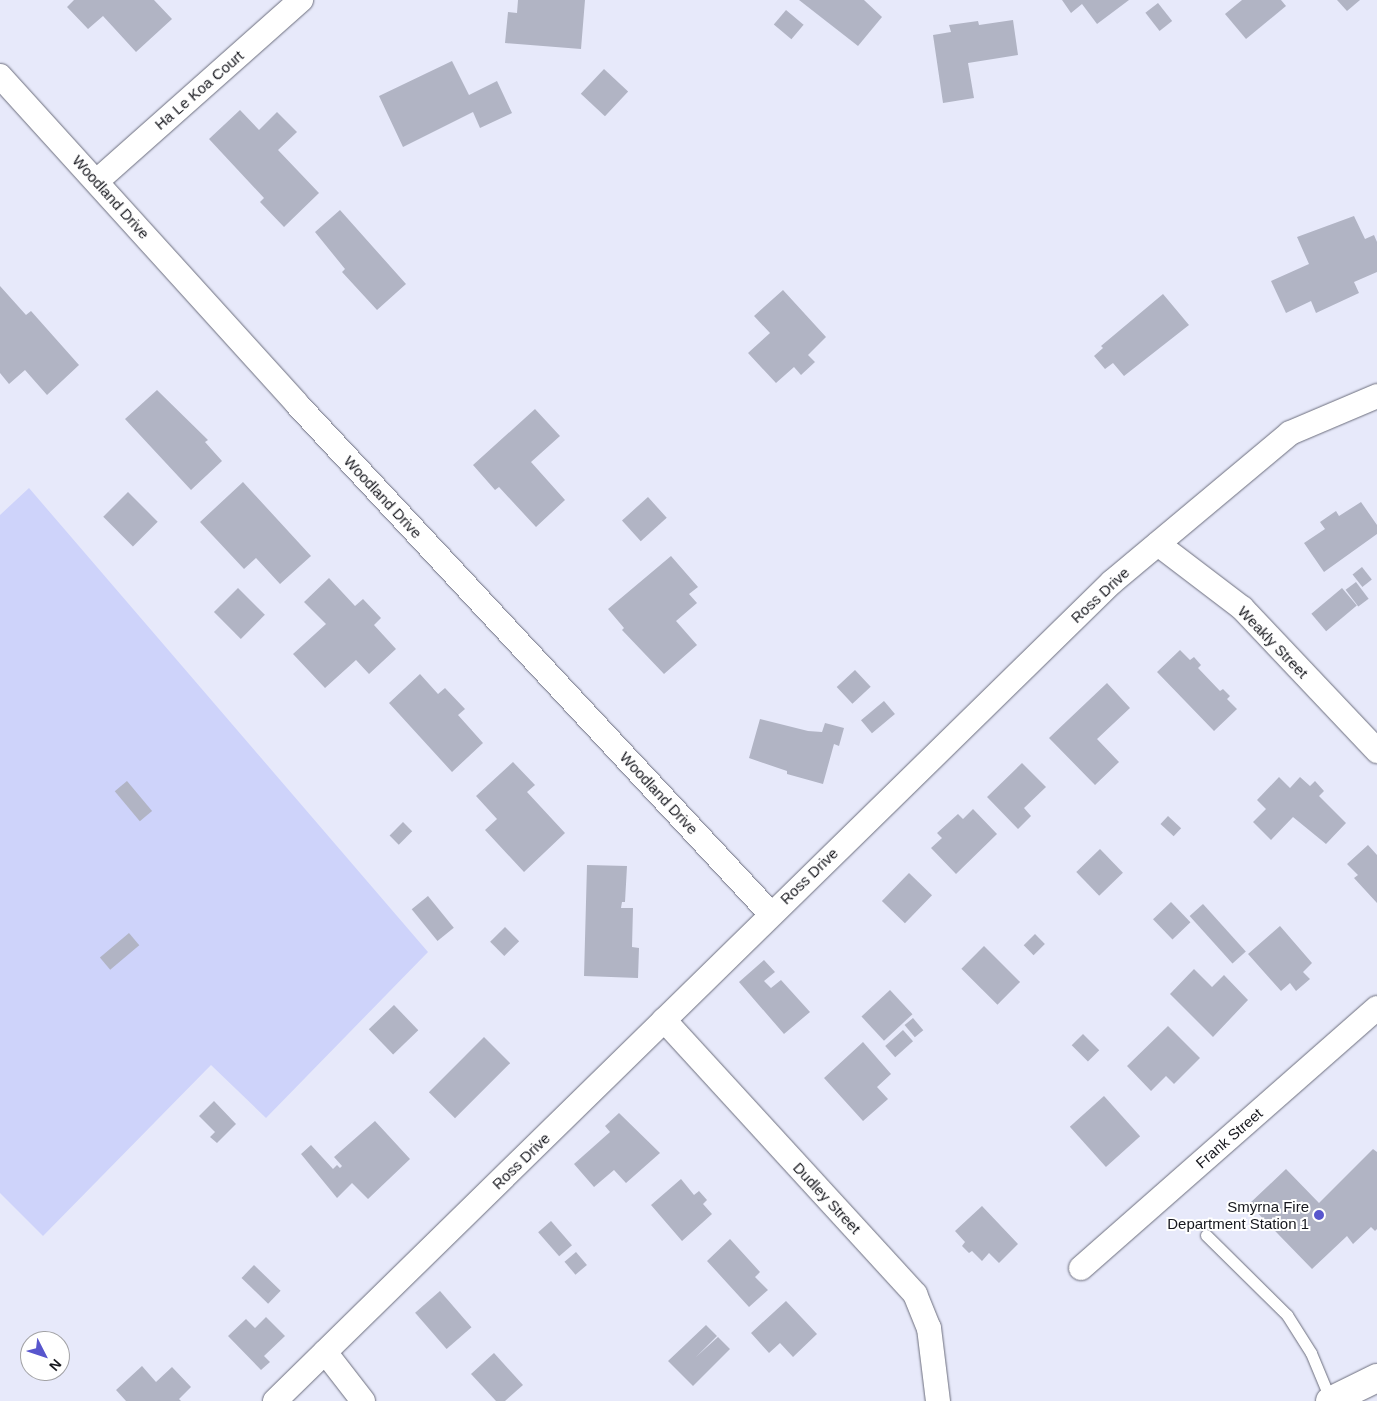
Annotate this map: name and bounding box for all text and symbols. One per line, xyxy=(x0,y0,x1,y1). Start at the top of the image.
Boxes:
street label: Ha Le Koa Court xyxy=(151,47,247,133)
street label: Woodland Drive xyxy=(69,151,153,243)
street label: Woodland Drive xyxy=(340,452,426,542)
street label: Ross Drive xyxy=(1067,563,1133,627)
street label: Weakly Street xyxy=(1234,602,1312,682)
street label: Woodland Drive xyxy=(616,748,702,838)
street label: Ross Drive xyxy=(776,844,842,908)
street label: Frank Street xyxy=(1192,1104,1266,1172)
street label: Ross Drive xyxy=(488,1129,554,1193)
street label: Dudley Street xyxy=(789,1159,865,1237)
place label: Smyrna Fire Department Station 1 xyxy=(1167,1197,1309,1232)
marker: Smyrna Fire Department Station 1 xyxy=(1313,1209,1325,1221)
north arrow xyxy=(20,1331,70,1381)
text: N xyxy=(46,1356,65,1374)

